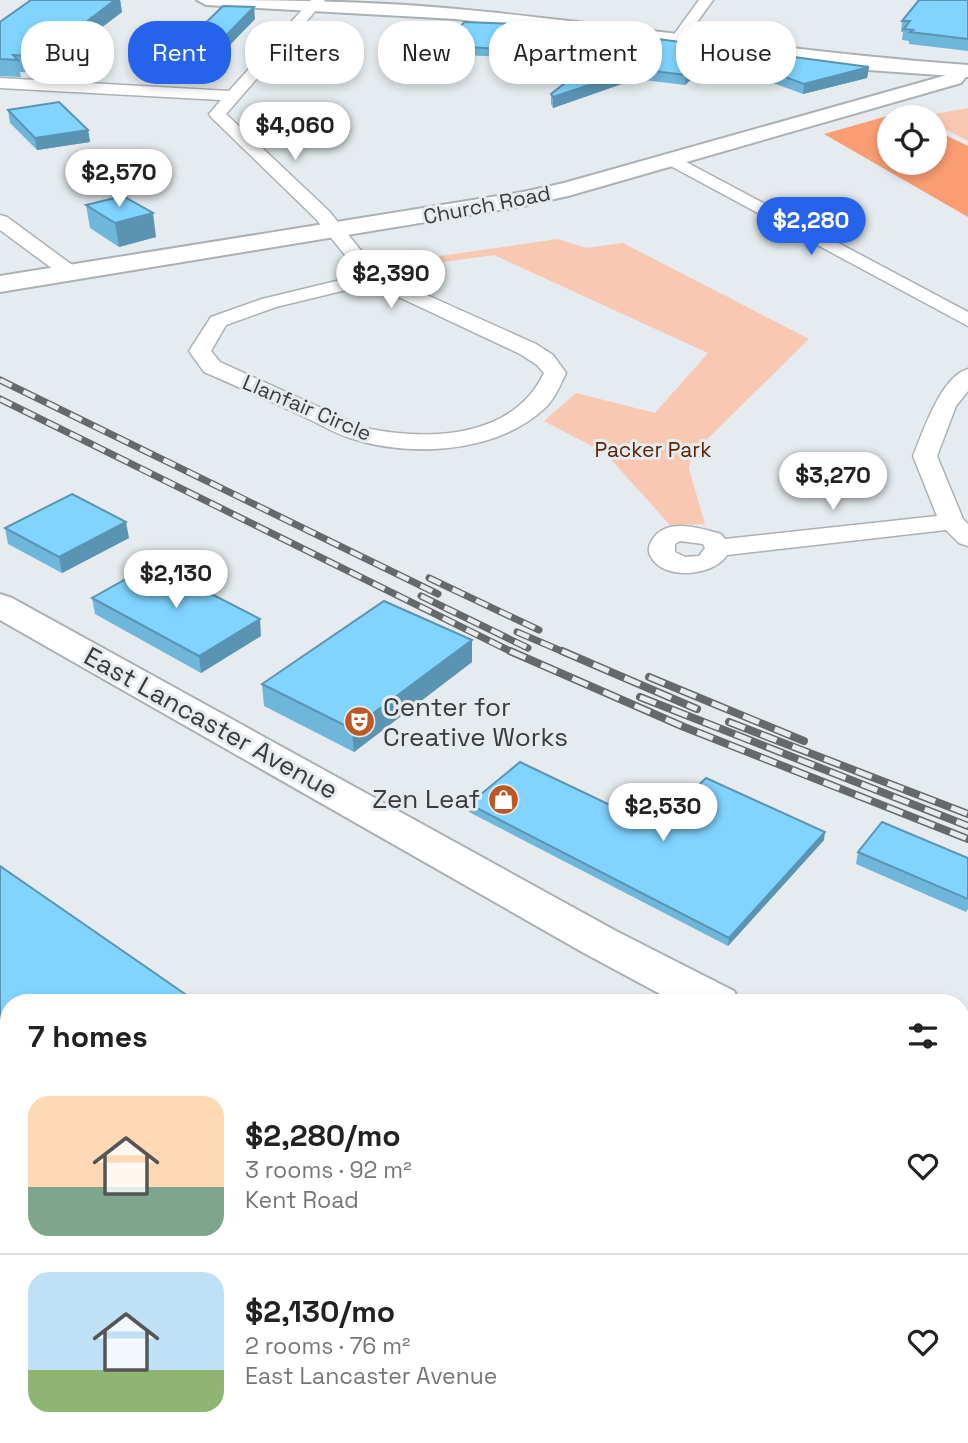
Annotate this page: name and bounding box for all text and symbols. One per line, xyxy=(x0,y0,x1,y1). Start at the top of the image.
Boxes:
chip: Buy xyxy=(21,21,114,84)
chip: Rent xyxy=(128,21,231,84)
chip: Filters xyxy=(245,21,364,84)
chip: New xyxy=(378,21,475,84)
chip: Apartment xyxy=(489,21,662,84)
chip: House xyxy=(676,21,796,84)
pin: $4,060 xyxy=(238,102,352,162)
map controls xyxy=(877,105,947,175)
button: locate xyxy=(877,105,947,175)
text: $4,060 xyxy=(255,110,335,140)
pin: $2,570 xyxy=(62,150,176,209)
text: $2,570 xyxy=(81,157,157,187)
street label: Church Road xyxy=(421,179,553,230)
pin: $2,280 xyxy=(754,198,868,257)
text: $2,280 xyxy=(773,205,849,235)
pin: $2,390 xyxy=(334,250,448,310)
text: $2,390 xyxy=(352,258,430,288)
street label: Llanfair Circle xyxy=(239,368,376,447)
park label: Packer Park xyxy=(595,436,711,463)
pin: $3,270 xyxy=(776,452,890,512)
text: $3,270 xyxy=(795,460,871,490)
pin: $2,130 xyxy=(119,550,233,610)
text: $2,130 xyxy=(140,558,212,588)
street label: East Lancaster Avenue xyxy=(78,639,344,807)
place label: Center for Creative Works xyxy=(383,690,568,754)
theatre icon: Center for Creative Works xyxy=(343,705,377,739)
place label: Zen Leaf xyxy=(372,782,480,816)
shop icon: Zen Leaf xyxy=(486,782,520,816)
pin: $2,530 xyxy=(606,784,720,843)
text: $2,530 xyxy=(624,791,702,821)
text: 7 homes xyxy=(28,1017,148,1056)
icon: filters xyxy=(904,1017,942,1055)
text: $2,280/mo xyxy=(245,1116,401,1155)
icon: home xyxy=(84,1124,168,1208)
icon: heart xyxy=(904,1147,942,1185)
text: 3 rooms · 92 m² xyxy=(245,1155,412,1185)
text: Kent Road xyxy=(245,1185,359,1215)
text: $2,130/mo xyxy=(245,1292,395,1331)
icon: home xyxy=(84,1300,168,1384)
icon: heart xyxy=(904,1323,942,1361)
text: 2 rooms · 76 m² xyxy=(245,1331,410,1361)
text: East Lancaster Avenue xyxy=(245,1361,497,1391)

